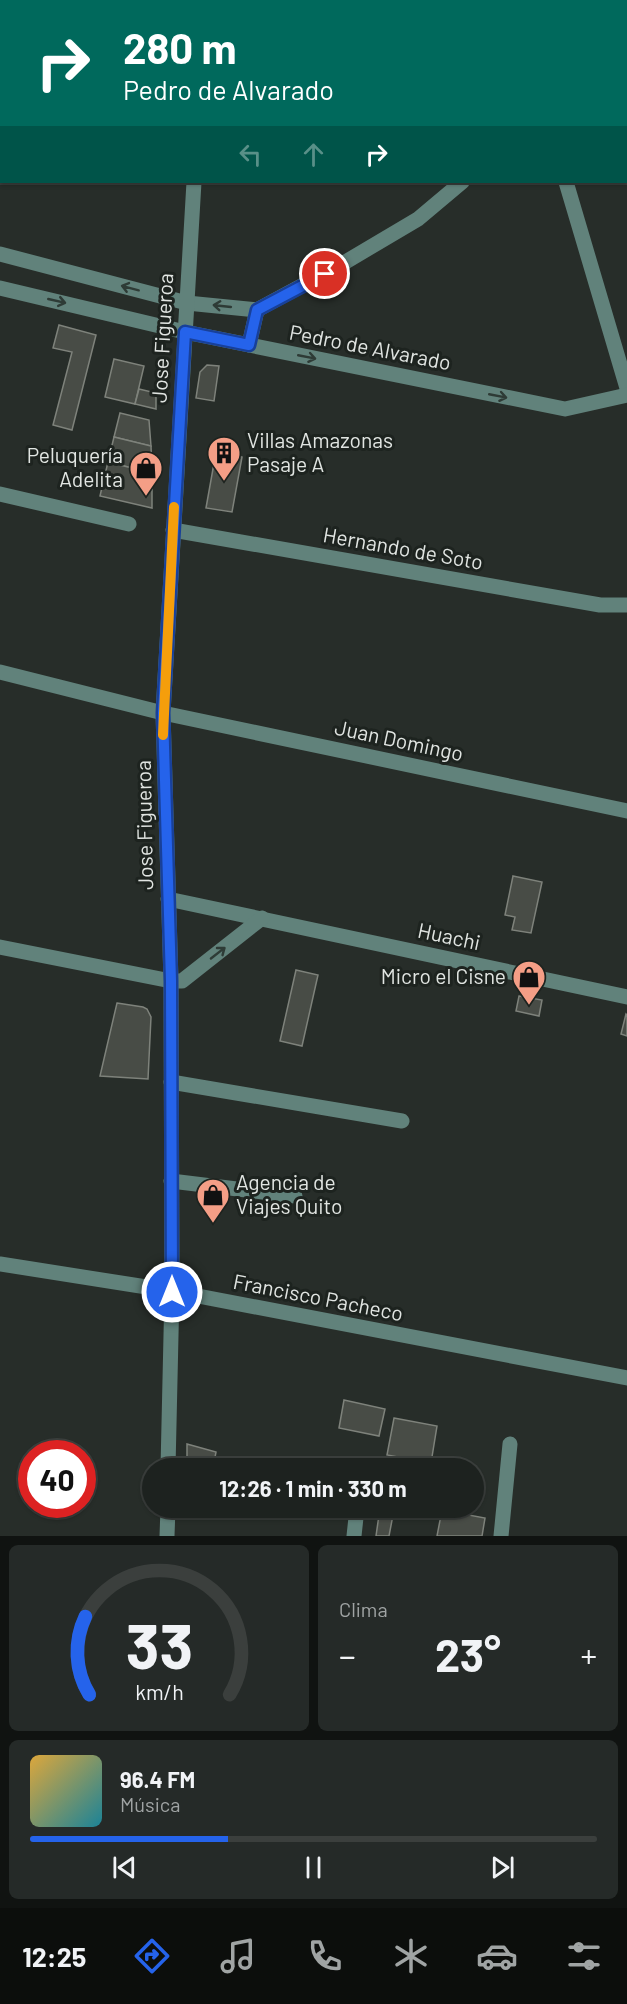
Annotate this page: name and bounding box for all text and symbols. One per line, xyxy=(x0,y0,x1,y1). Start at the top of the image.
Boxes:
text: 280 m xyxy=(123,22,237,72)
icon: right xyxy=(24,24,102,102)
text: Pedro de Alvarado xyxy=(123,73,334,105)
icon: left xyxy=(234,138,267,171)
icon: ahead xyxy=(297,138,330,171)
icon: right xyxy=(360,138,393,171)
pin xyxy=(299,248,350,299)
icon: arrive xyxy=(308,257,341,290)
street label: Jose Figueroa xyxy=(146,272,177,403)
one-way arrow xyxy=(121,282,140,293)
one-way arrow xyxy=(47,296,66,308)
one-way arrow xyxy=(212,300,232,311)
street label: Pedro de Alvarado xyxy=(287,319,453,374)
one-way arrow xyxy=(296,352,316,363)
one-way arrow xyxy=(488,390,507,402)
place label: Villas Amazonas Pasaje A xyxy=(247,427,393,476)
building icon: Villas Amazonas Pasaje A xyxy=(206,435,242,482)
place label: Peluquería Adelita xyxy=(27,442,123,491)
shop icon: Peluquería Adelita xyxy=(128,450,164,497)
street label: Hernando de Soto xyxy=(321,521,485,574)
street label: Juan Domingo xyxy=(333,714,466,765)
street label: Jose Figueroa xyxy=(130,760,157,890)
street label: Huachi xyxy=(416,917,483,954)
one-way arrow xyxy=(209,946,225,959)
shop icon: Micro el Cisne xyxy=(511,959,547,1006)
place label: Micro el Cisne xyxy=(381,963,506,988)
place label: Agencia de Viajes Quito xyxy=(236,1169,342,1218)
shop icon: Agencia de Viajes Quito xyxy=(195,1177,231,1224)
position arrow xyxy=(140,1260,204,1324)
street label: Francisco Pacheco xyxy=(231,1268,405,1325)
speed limit sign: 40 xyxy=(18,1440,96,1518)
text: 12:26 · 1 min · 330 m xyxy=(219,1475,407,1501)
text: Clima xyxy=(339,1597,388,1621)
text: 33 xyxy=(125,1607,193,1681)
text: 23° xyxy=(435,1627,501,1681)
text: − xyxy=(339,1635,356,1675)
text: + xyxy=(580,1635,597,1675)
text: km/h xyxy=(135,1679,183,1704)
text: 96.4 FM xyxy=(120,1766,195,1792)
text: Música xyxy=(120,1792,180,1816)
icon: previous xyxy=(108,1851,141,1884)
icon: pause xyxy=(297,1851,330,1884)
icon: next xyxy=(486,1851,519,1884)
icon: directions xyxy=(131,1935,173,1977)
icon: music xyxy=(217,1935,259,1977)
icon: phone xyxy=(304,1935,346,1977)
icon: climate xyxy=(390,1935,432,1977)
icon: car xyxy=(476,1935,518,1977)
icon: filters xyxy=(563,1935,605,1977)
text: 12:25 xyxy=(22,1940,86,1972)

